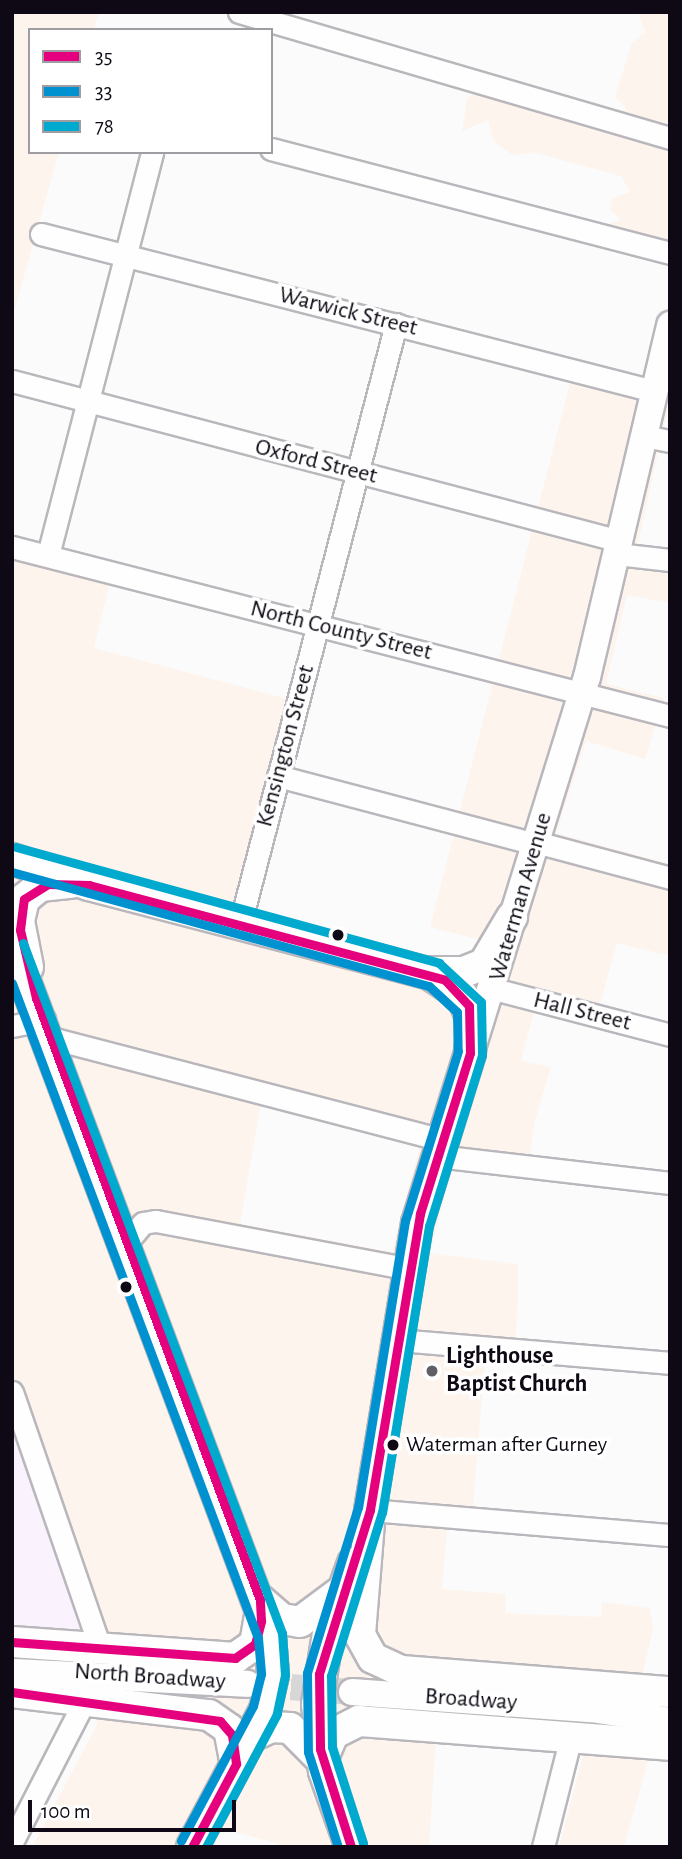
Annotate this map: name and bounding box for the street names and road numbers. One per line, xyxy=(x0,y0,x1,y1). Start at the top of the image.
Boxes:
street label: Warwick Street xyxy=(276,281,420,343)
street label: Oxford Street xyxy=(252,433,380,491)
street label: North County Street xyxy=(247,595,435,667)
street label: Kensington Street xyxy=(251,662,321,830)
street label: Waterman Avenue xyxy=(483,810,559,984)
street label: Hall Street xyxy=(530,986,634,1038)
street label: North Broadway xyxy=(73,1657,227,1697)
street label: Broadway xyxy=(424,1682,518,1718)

